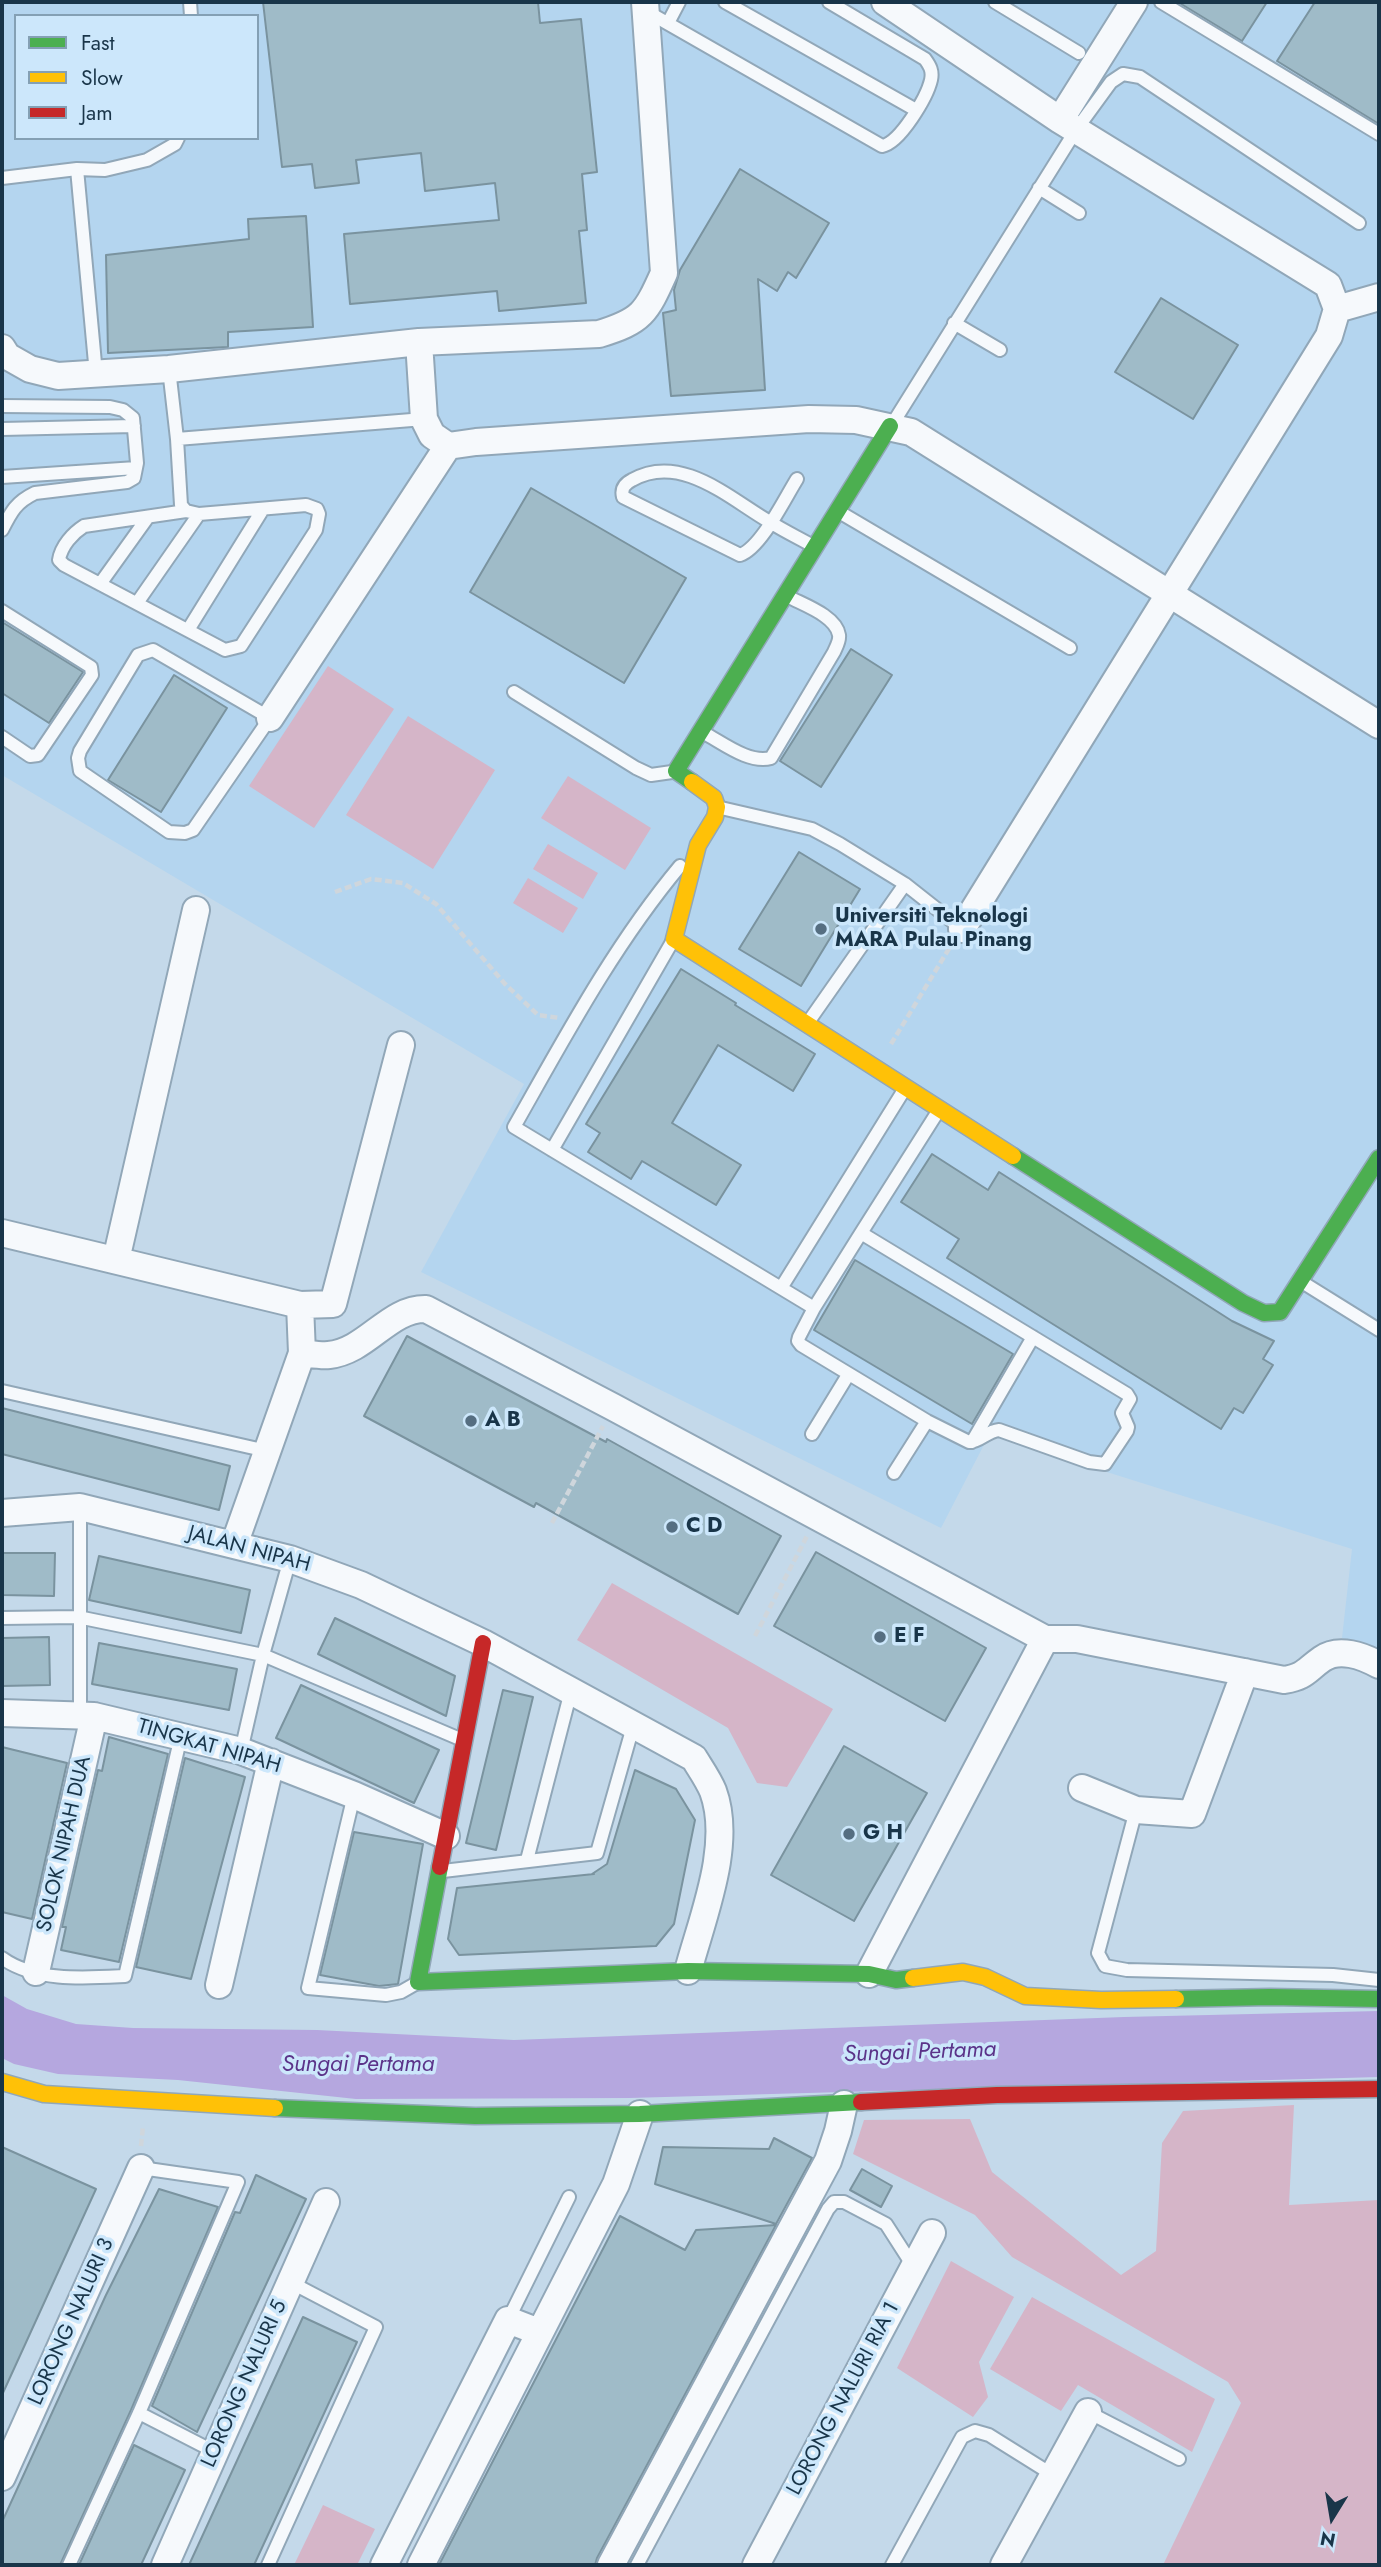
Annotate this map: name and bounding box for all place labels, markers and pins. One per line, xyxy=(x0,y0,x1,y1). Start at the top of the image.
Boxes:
place label: Universiti Teknologi MARA Pulau Pinang xyxy=(835,904,1032,954)
marker: Universiti Teknologi MARA Pulau Pinang xyxy=(813,921,829,937)
place label: A B xyxy=(485,1408,521,1434)
marker: A B xyxy=(463,1413,479,1429)
place label: C D xyxy=(686,1514,722,1540)
marker: C D xyxy=(664,1519,680,1535)
place label: E F xyxy=(894,1624,925,1650)
marker: E F xyxy=(872,1629,888,1645)
place label: G H xyxy=(863,1821,903,1847)
marker: G H xyxy=(841,1826,857,1842)

